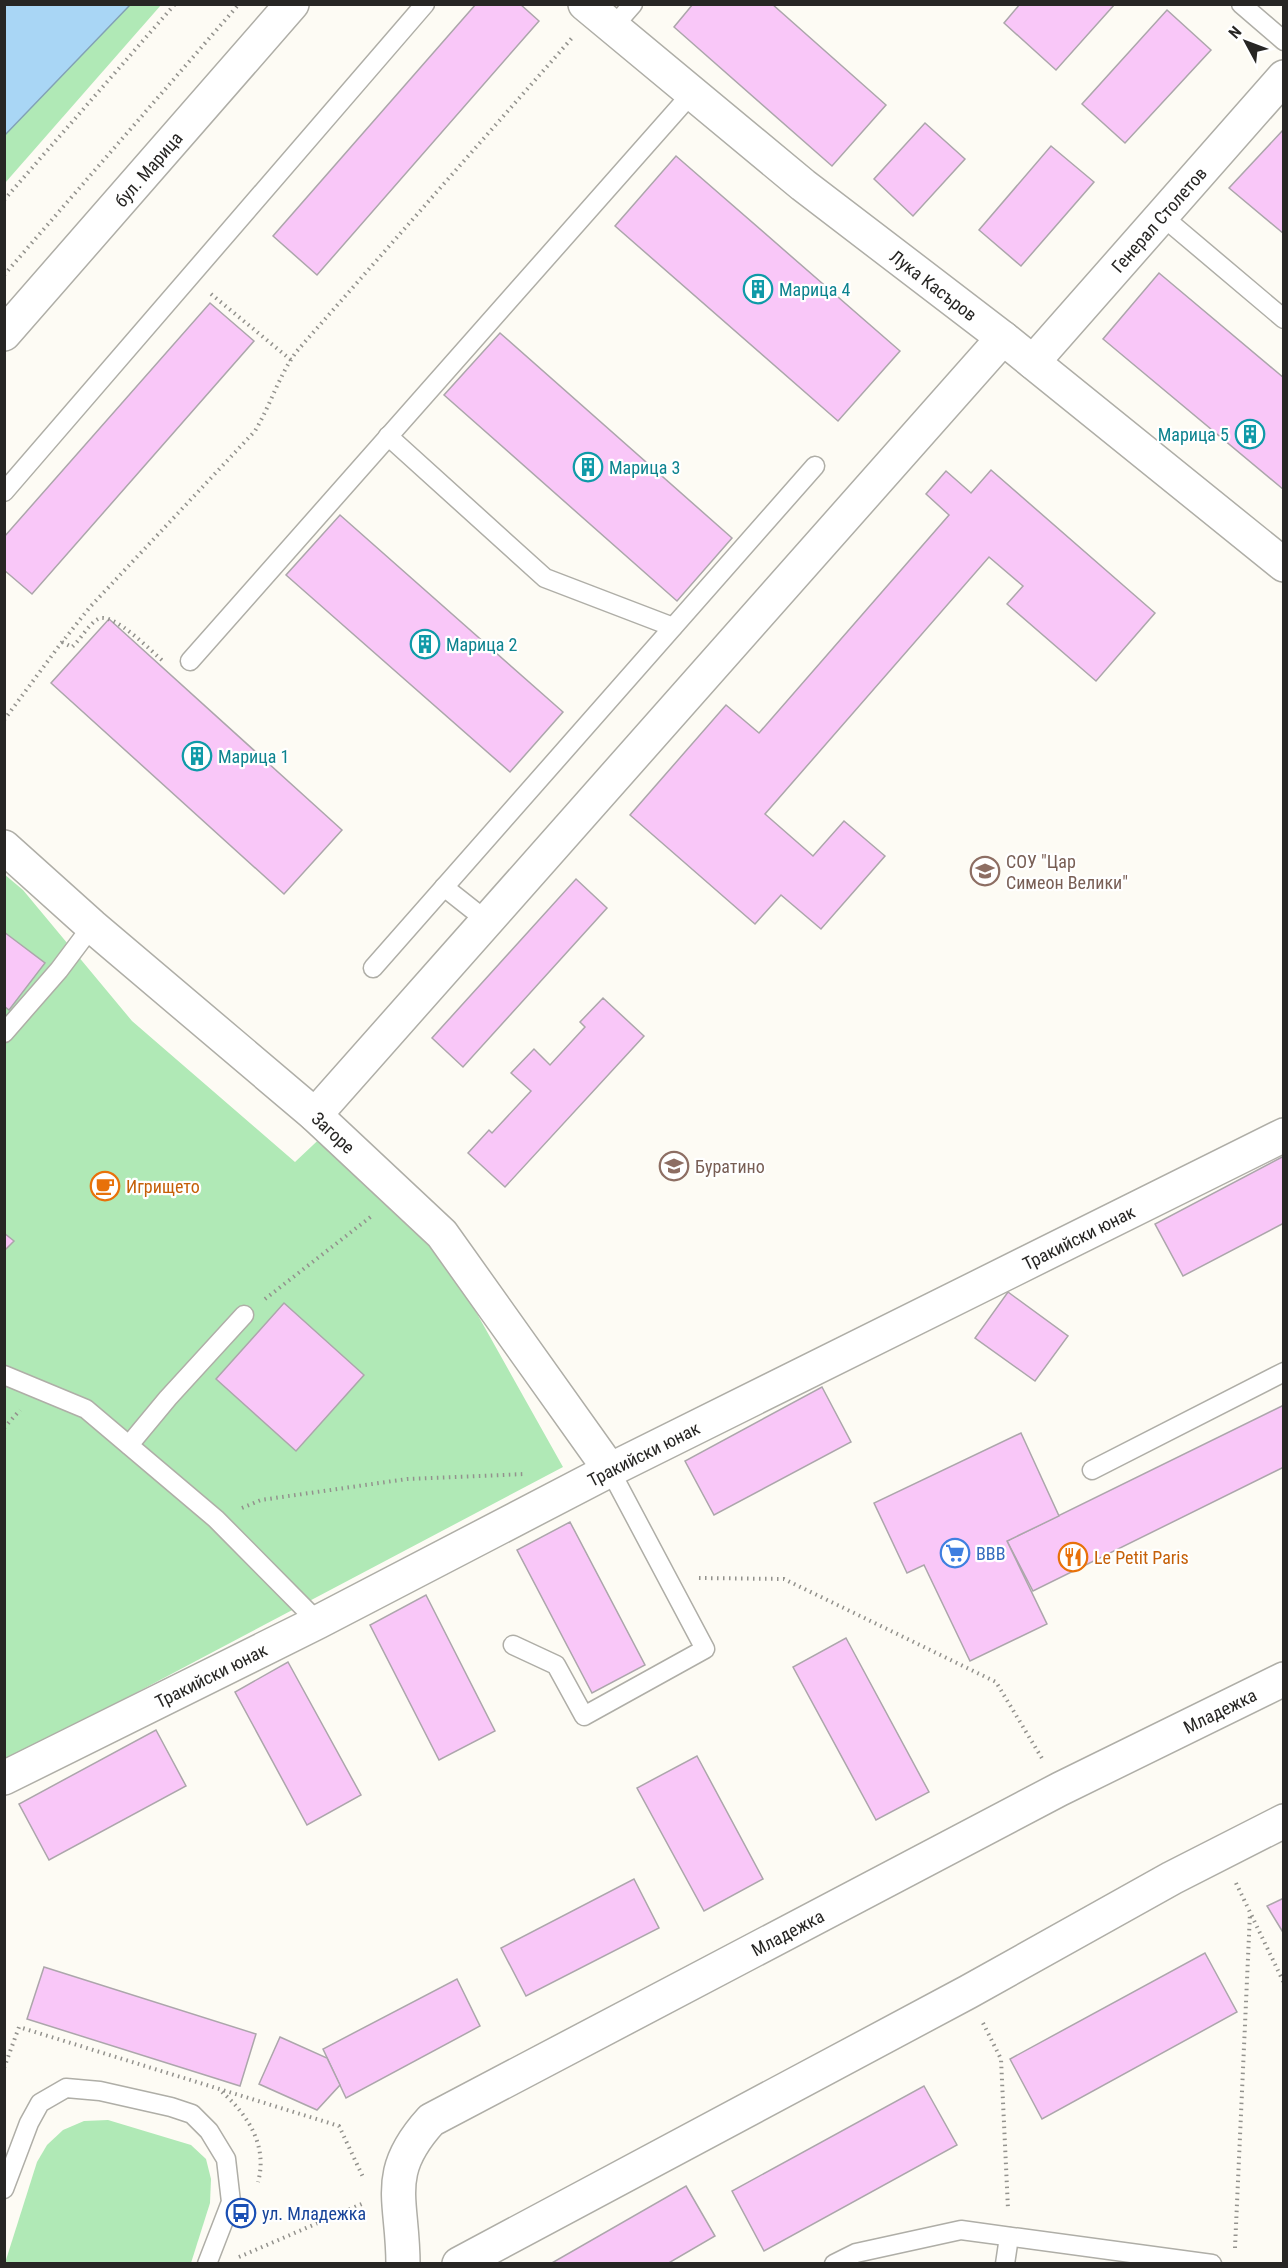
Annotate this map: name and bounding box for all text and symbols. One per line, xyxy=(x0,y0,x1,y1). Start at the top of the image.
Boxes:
north arrow xyxy=(1216,12,1276,72)
text: N xyxy=(1225,23,1245,42)
street label: бул. Марица xyxy=(110,127,186,211)
street label: Генерал Столетов xyxy=(1107,162,1211,276)
street label: Лука Касъров xyxy=(886,245,981,325)
building icon: Марица 4 xyxy=(742,273,774,305)
place label: Марица 4 xyxy=(779,279,850,300)
building icon: Марица 5 xyxy=(1234,418,1266,450)
place label: Марица 5 xyxy=(1158,424,1229,445)
building icon: Марица 3 xyxy=(572,451,604,483)
place label: Марица 3 xyxy=(609,457,680,478)
building icon: Марица 2 xyxy=(409,628,441,660)
place label: Марица 2 xyxy=(446,634,517,655)
building icon: Марица 1 xyxy=(181,740,213,772)
place label: Марица 1 xyxy=(218,746,289,767)
place label: СОУ "Цар Симеон Велики" xyxy=(1006,851,1128,893)
school or university icon: СОУ "Цар Симеон Велики" xyxy=(969,855,1001,887)
street label: Загоре xyxy=(308,1107,359,1157)
school or university icon: Буратино xyxy=(658,1150,690,1182)
place label: Буратино xyxy=(695,1156,765,1177)
cafe icon: Игрището xyxy=(89,1170,121,1202)
place label: Игрището xyxy=(126,1176,200,1197)
street label: Тракийски юнак xyxy=(1019,1200,1138,1274)
street label: Тракийски юнак xyxy=(584,1417,703,1490)
supermarket icon: ВВВ xyxy=(939,1537,971,1569)
restaurant icon: Le Petit Paris xyxy=(1057,1541,1089,1573)
place label: ВВВ xyxy=(976,1543,1005,1564)
place label: Le Petit Paris xyxy=(1094,1547,1189,1568)
street label: Тракийски юнак xyxy=(151,1638,271,1712)
street label: Младежка xyxy=(1180,1684,1260,1737)
street label: Младежка xyxy=(748,1905,827,1960)
bus stop icon: ул. Младежка xyxy=(225,2197,257,2229)
place label: ул. Младежка xyxy=(262,2203,366,2224)

